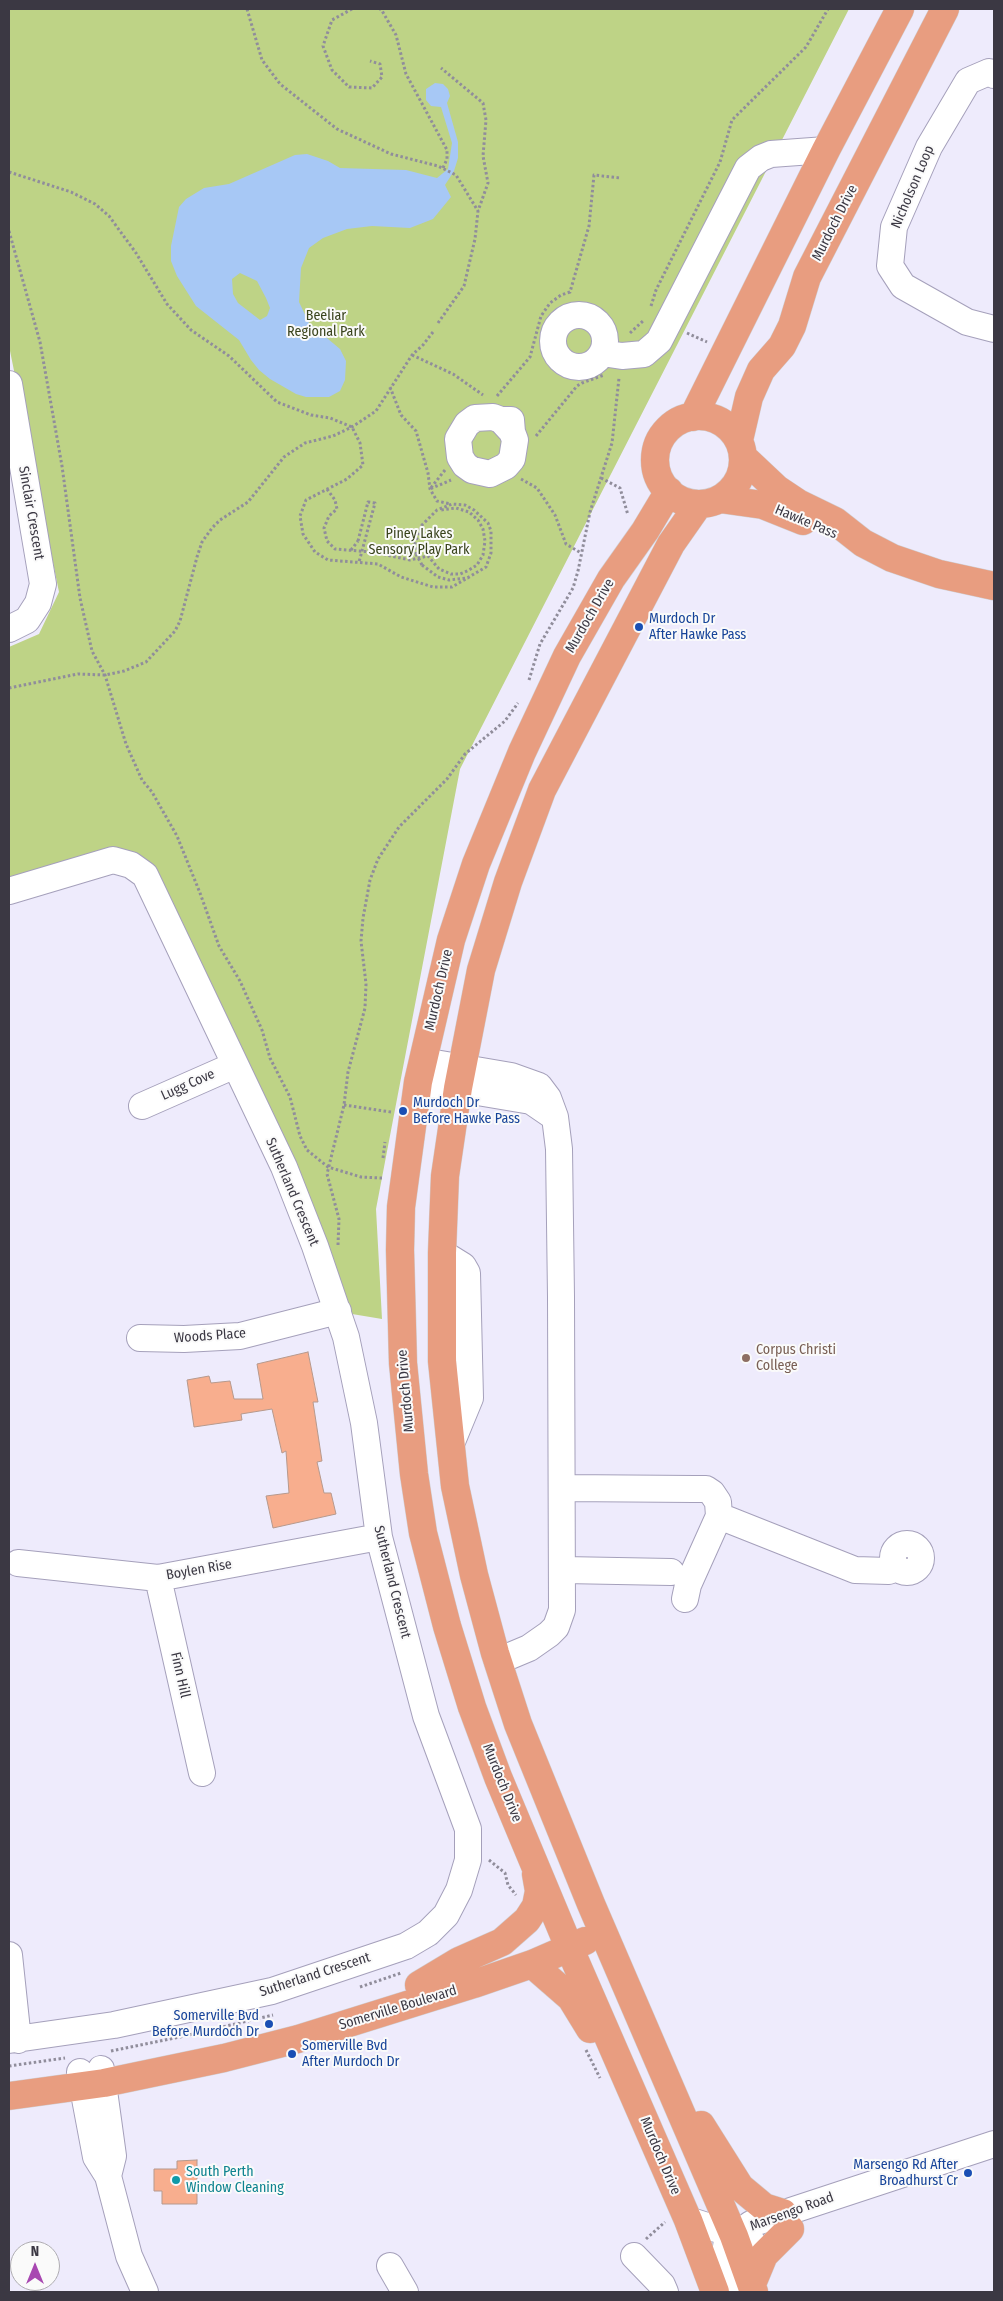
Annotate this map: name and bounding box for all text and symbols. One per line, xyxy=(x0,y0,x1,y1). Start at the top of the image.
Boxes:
street label: Nicholson Loop xyxy=(888,143,938,231)
street label: Murdoch Drive xyxy=(809,182,861,264)
park label: Beeliar Regional Park xyxy=(287,308,365,341)
street label: Sinclair Crescent xyxy=(14,465,48,561)
street label: Hawke Pass xyxy=(772,501,840,543)
park label: Piney Lakes Sensory Play Park xyxy=(369,526,469,558)
street label: Murdoch Drive xyxy=(562,576,618,656)
place label: Murdoch Dr After Hawke Pass xyxy=(649,611,746,644)
marker: Murdoch Dr After Hawke Pass xyxy=(633,621,645,633)
street label: Murdoch Drive xyxy=(421,948,457,1032)
street label: Lugg Cove xyxy=(159,1066,217,1104)
place label: Murdoch Dr Before Hawke Pass xyxy=(413,1095,520,1128)
marker: Murdoch Dr Before Hawke Pass xyxy=(397,1105,409,1117)
street label: Sutherland Crescent xyxy=(262,1136,322,1248)
street label: Woods Place xyxy=(173,1325,247,1347)
place label: Corpus Christi College xyxy=(756,1342,836,1374)
street label: Murdoch Drive xyxy=(394,1349,418,1433)
marker: Corpus Christi College xyxy=(740,1352,752,1364)
street label: Sutherland Crescent xyxy=(370,1524,414,1640)
street label: Boylen Rise xyxy=(165,1556,233,1584)
street label: Finn Hill xyxy=(167,1650,193,1700)
street label: Murdoch Drive xyxy=(479,1741,525,1825)
street label: Sutherland Crescent xyxy=(257,1949,373,2001)
street label: Somerville Boulevard xyxy=(337,1982,459,2034)
place label: Somerville Bvd Before Murdoch Dr xyxy=(152,2008,259,2040)
marker: Somerville Bvd Before Murdoch Dr xyxy=(263,2018,275,2030)
place label: Somerville Bvd After Murdoch Dr xyxy=(302,2038,399,2070)
marker: Somerville Bvd After Murdoch Dr xyxy=(286,2048,298,2060)
street label: Murdoch Drive xyxy=(636,2115,684,2197)
place label: Marsengo Rd After Broadhurst Cr xyxy=(853,2157,958,2190)
place label: South Perth Window Cleaning xyxy=(186,2164,284,2196)
marker: Marsengo Rd After Broadhurst Cr xyxy=(962,2167,974,2179)
marker: South Perth Window Cleaning xyxy=(170,2174,182,2186)
street label: Marsengo Road xyxy=(748,2189,836,2235)
north arrow xyxy=(10,2241,60,2291)
text: N xyxy=(31,2243,39,2260)

